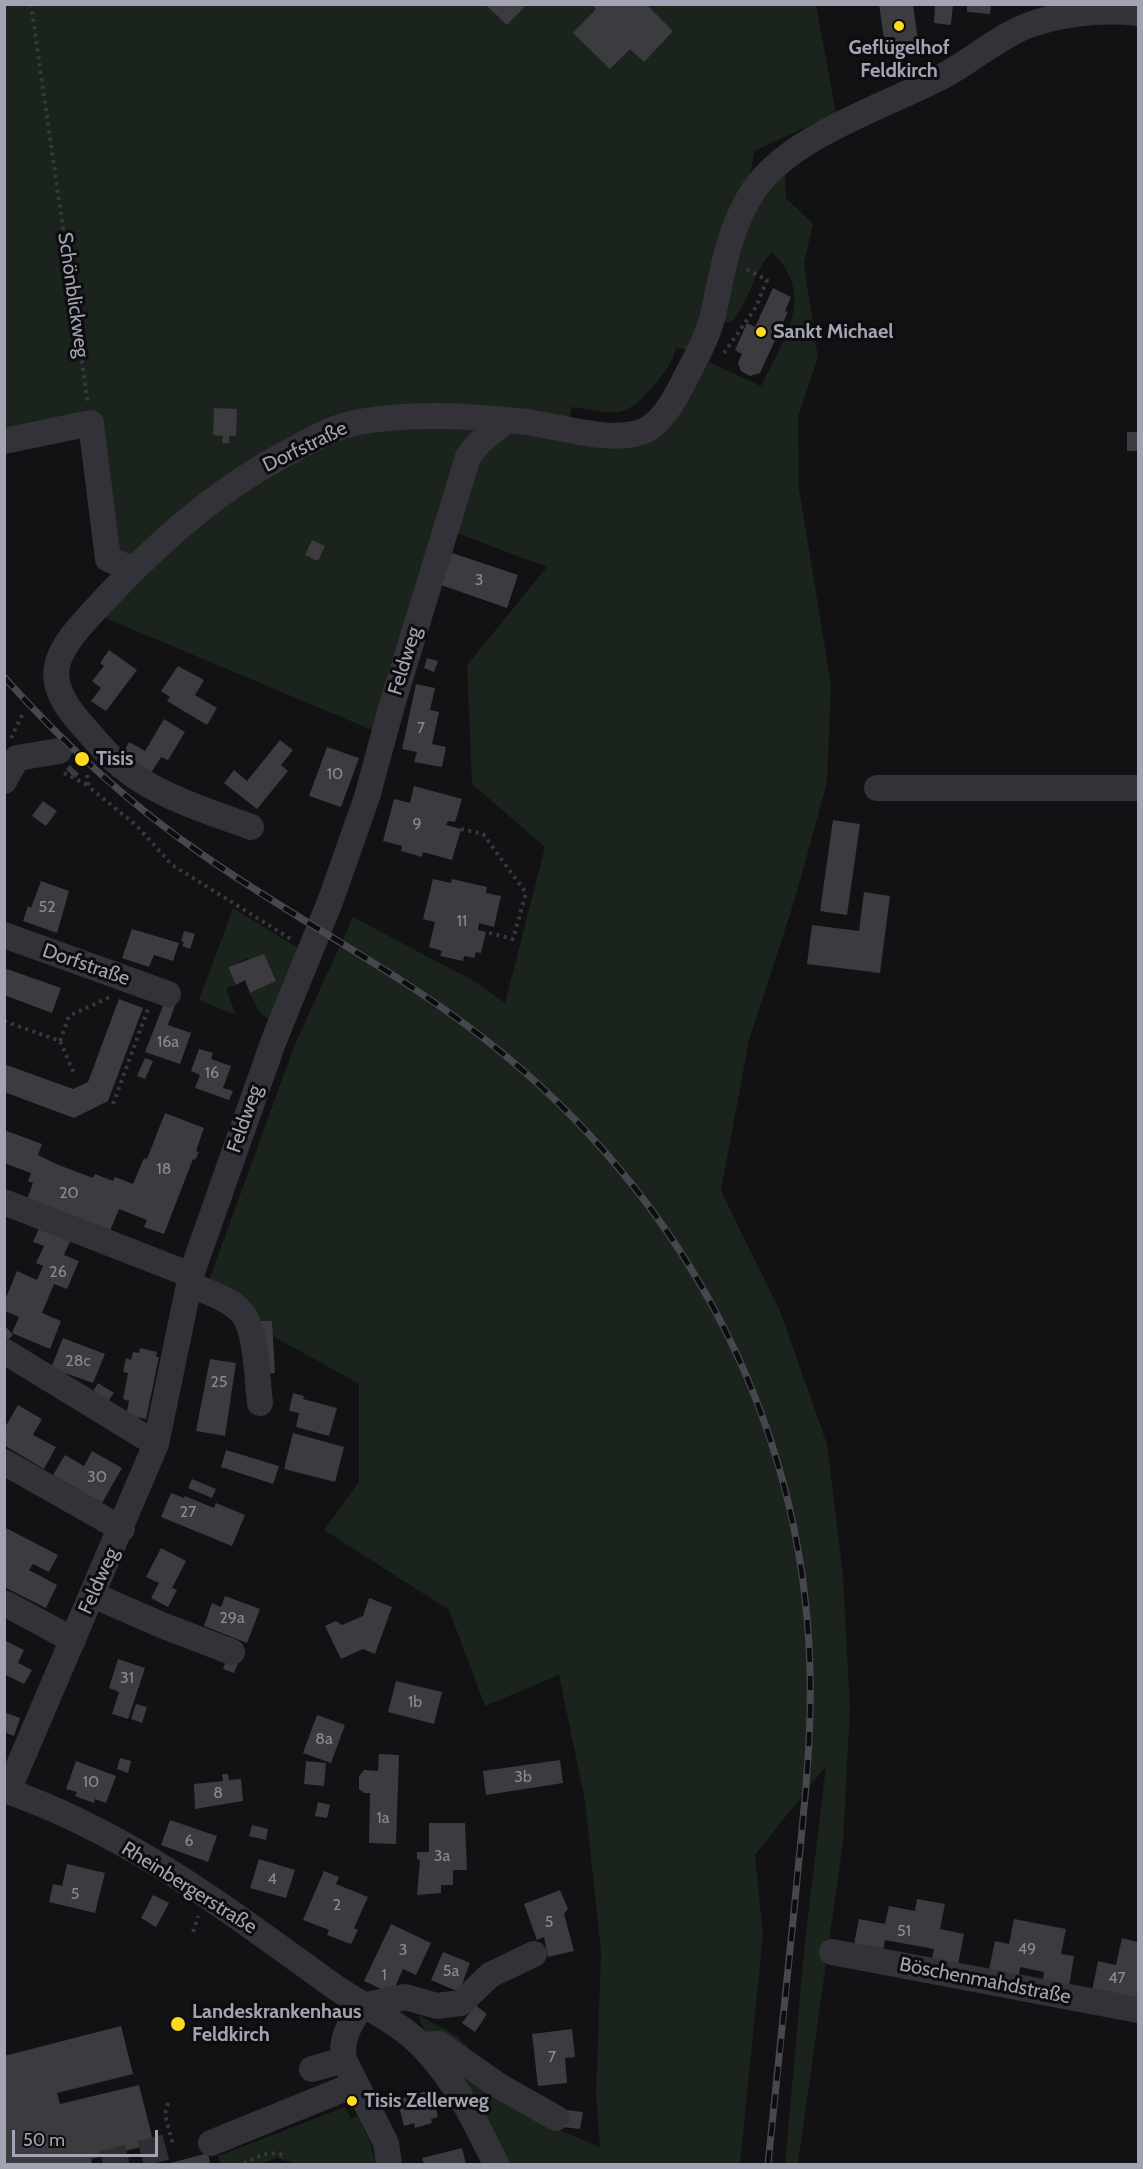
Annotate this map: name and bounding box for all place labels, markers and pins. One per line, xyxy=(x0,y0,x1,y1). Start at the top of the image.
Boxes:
marker: Geflügelhof Feldkirch xyxy=(892,19,906,33)
place label: Geflügelhof Feldkirch xyxy=(848,36,950,83)
place label: Sankt Michael xyxy=(773,320,894,344)
marker: Sankt Michael xyxy=(754,325,768,339)
place label: Tisis xyxy=(96,747,133,771)
marker: Tisis xyxy=(73,750,91,768)
place label: Landeskrankenhaus Feldkirch xyxy=(192,2000,361,2047)
marker: Landeskrankenhaus Feldkirch xyxy=(169,2015,187,2033)
place label: Tisis Zellerweg xyxy=(364,2089,489,2113)
marker: Tisis Zellerweg xyxy=(345,2094,359,2108)

